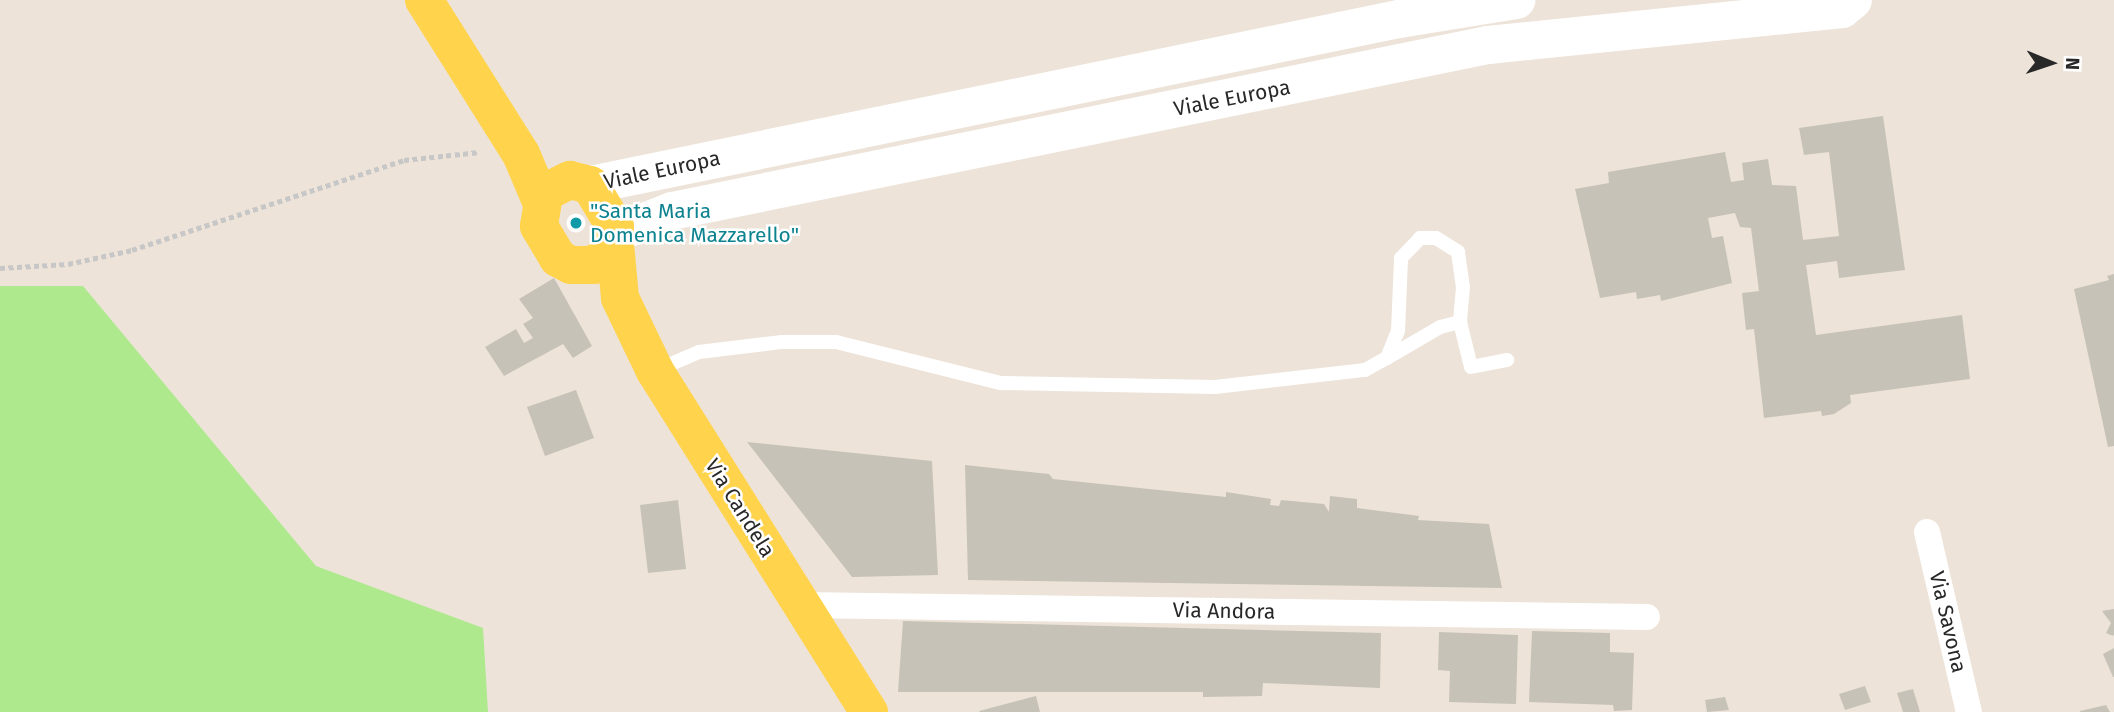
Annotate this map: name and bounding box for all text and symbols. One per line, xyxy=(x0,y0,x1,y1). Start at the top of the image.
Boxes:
north arrow xyxy=(2016,28,2086,98)
text: N xyxy=(2061,57,2084,70)
street label: Viale Europa xyxy=(1171,74,1293,122)
street label: Viale Europa xyxy=(601,145,723,195)
place label: "Santa Maria Domenica Mazzarello" xyxy=(590,198,799,248)
marker: "Santa Maria Domenica Mazzarello" xyxy=(568,215,584,231)
street label: Via Candela xyxy=(700,454,780,562)
street label: Via Savona xyxy=(1924,569,1972,675)
street label: Via Andora xyxy=(1173,598,1275,624)

